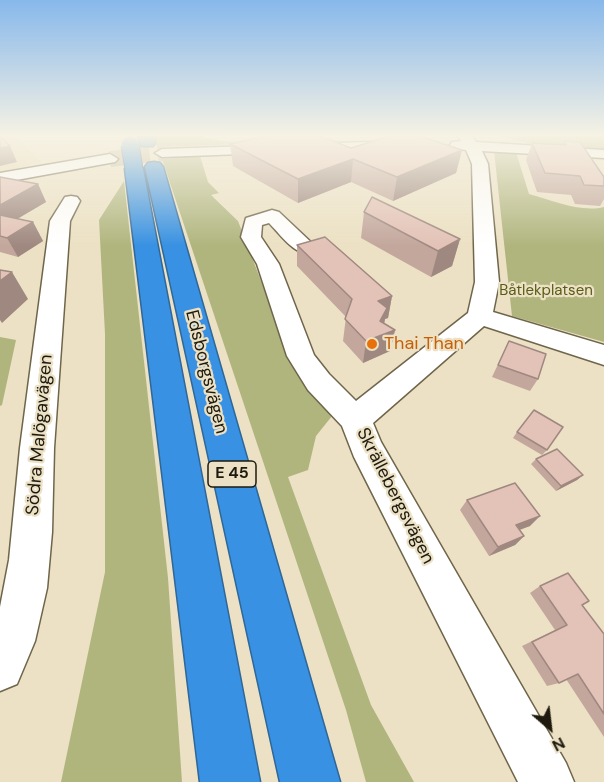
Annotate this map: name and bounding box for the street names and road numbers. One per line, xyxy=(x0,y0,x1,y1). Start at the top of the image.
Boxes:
street label: Edsborgsvägen xyxy=(180,308,232,436)
street label: Södra Malögavägen xyxy=(22,354,58,516)
street label: Skrällebergsvägen xyxy=(351,424,439,568)
road number: E 45 xyxy=(208,461,256,487)

